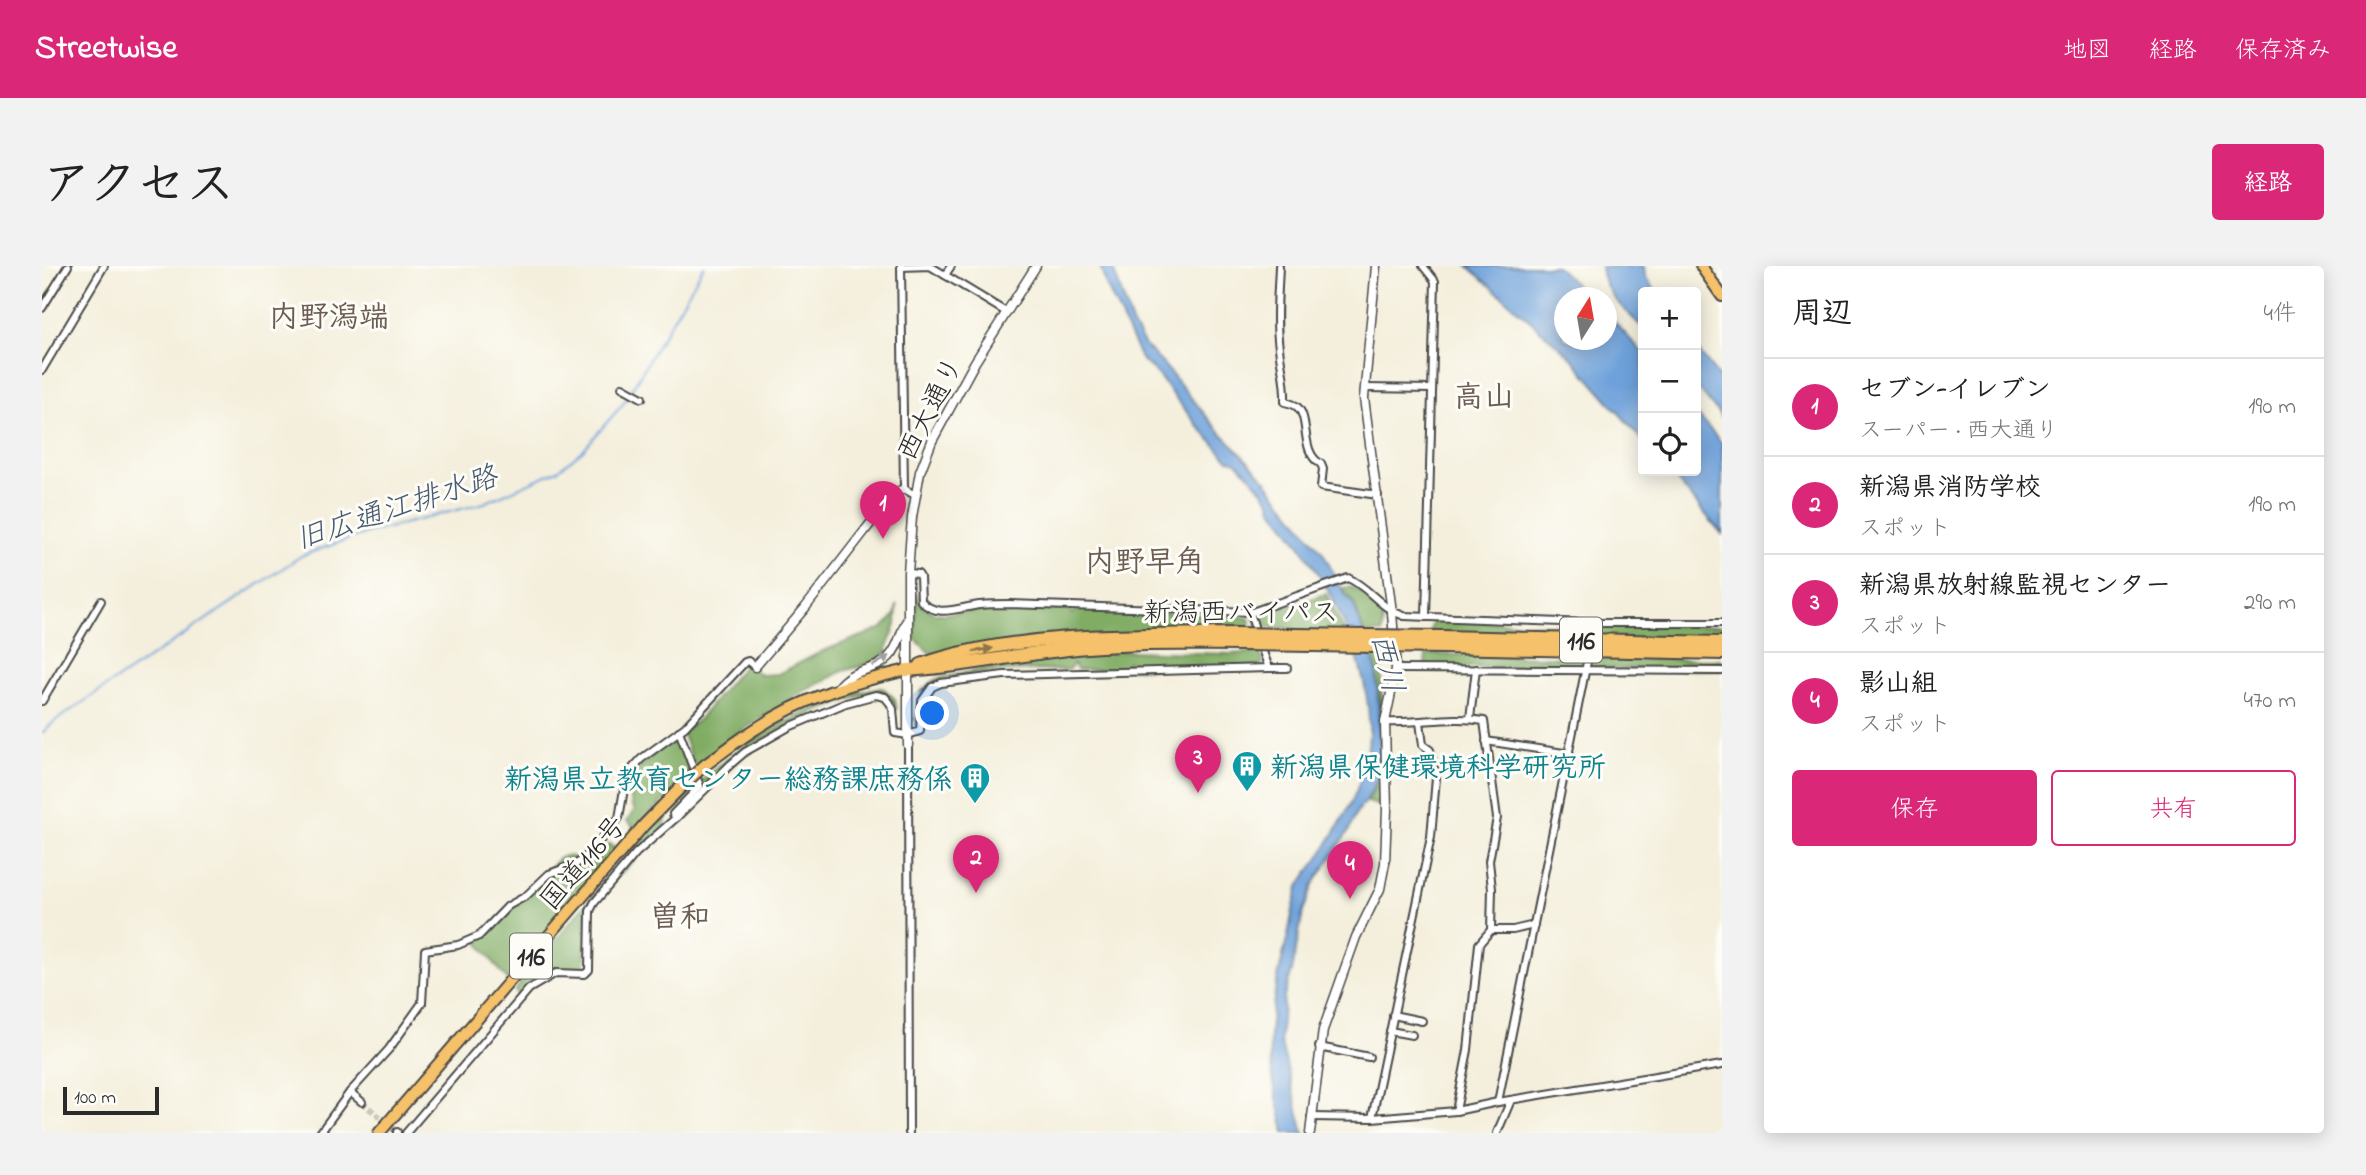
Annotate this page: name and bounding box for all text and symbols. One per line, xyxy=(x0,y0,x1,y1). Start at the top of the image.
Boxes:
text: Streetwise xyxy=(35,25,177,73)
text: 地図 xyxy=(2063,34,2111,69)
text: 経路 xyxy=(2149,34,2197,69)
text: 保存済み xyxy=(2235,34,2331,69)
button: 経路 xyxy=(2212,144,2324,220)
text: アクセス xyxy=(42,151,235,223)
north arrow xyxy=(1554,287,1617,350)
map controls xyxy=(1638,287,1701,476)
button: + xyxy=(1638,287,1701,350)
text: 周辺 xyxy=(1792,293,1852,337)
district label: 内野潟端 xyxy=(269,297,389,341)
text: 4件 xyxy=(2264,298,2296,331)
street label: 西大通り xyxy=(888,350,976,469)
button: − xyxy=(1638,350,1701,413)
text: セブン-イレブン xyxy=(1859,372,2051,410)
district label: 高山 xyxy=(1454,377,1514,421)
text: 1 xyxy=(1811,391,1819,424)
text: 190 m xyxy=(2248,391,2296,424)
button: locate xyxy=(1638,413,1701,476)
text: スーパー · 西大通り xyxy=(1859,415,2058,448)
water label: 旧広通江排水路 xyxy=(290,456,505,563)
text: 新潟県消防学校 xyxy=(1859,470,2041,508)
pin: 1 xyxy=(860,481,906,539)
text: 2 xyxy=(1809,489,1821,522)
text: 190 m xyxy=(2248,489,2296,522)
text: スポット xyxy=(1859,513,1951,546)
district label: 内野早角 xyxy=(1085,542,1205,586)
text: 新潟県放射線監視センター xyxy=(1859,568,2171,606)
text: 3 xyxy=(1810,587,1820,620)
text: 290 m xyxy=(2244,587,2296,620)
street label: 新潟西バイパス xyxy=(1143,594,1339,635)
text: スポット xyxy=(1859,611,1951,644)
road number: 116 xyxy=(1560,618,1602,662)
water label: 西川 xyxy=(1357,629,1413,698)
one-way arrow xyxy=(972,644,994,655)
one-way arrow xyxy=(871,655,890,667)
text: 影山組 xyxy=(1859,666,1937,704)
text: 4 xyxy=(1810,685,1820,718)
text: 470 m xyxy=(2244,685,2296,718)
your location xyxy=(915,696,949,730)
text: スポット xyxy=(1859,709,1951,742)
pin: 3 xyxy=(1175,735,1221,793)
building icon: 新潟県保健環境科学研究所 xyxy=(1230,749,1264,793)
place label: 新潟県保健環境科学研究所 xyxy=(1270,749,1606,790)
place label: 新潟県立教育センター総務課庶務係 xyxy=(504,761,952,802)
building icon: 新潟県立教育センター総務課庶務係 xyxy=(958,761,992,805)
button: 保存 xyxy=(1792,770,2037,846)
button: 共有 xyxy=(2051,770,2296,846)
street label: 国道116号 xyxy=(532,808,638,921)
pin: 2 xyxy=(953,835,999,893)
pin: 4 xyxy=(1327,841,1373,899)
district label: 曽和 xyxy=(650,897,710,941)
road number: 116 xyxy=(510,934,552,978)
scale bar xyxy=(63,1084,159,1116)
text: 100 m xyxy=(74,1085,116,1112)

